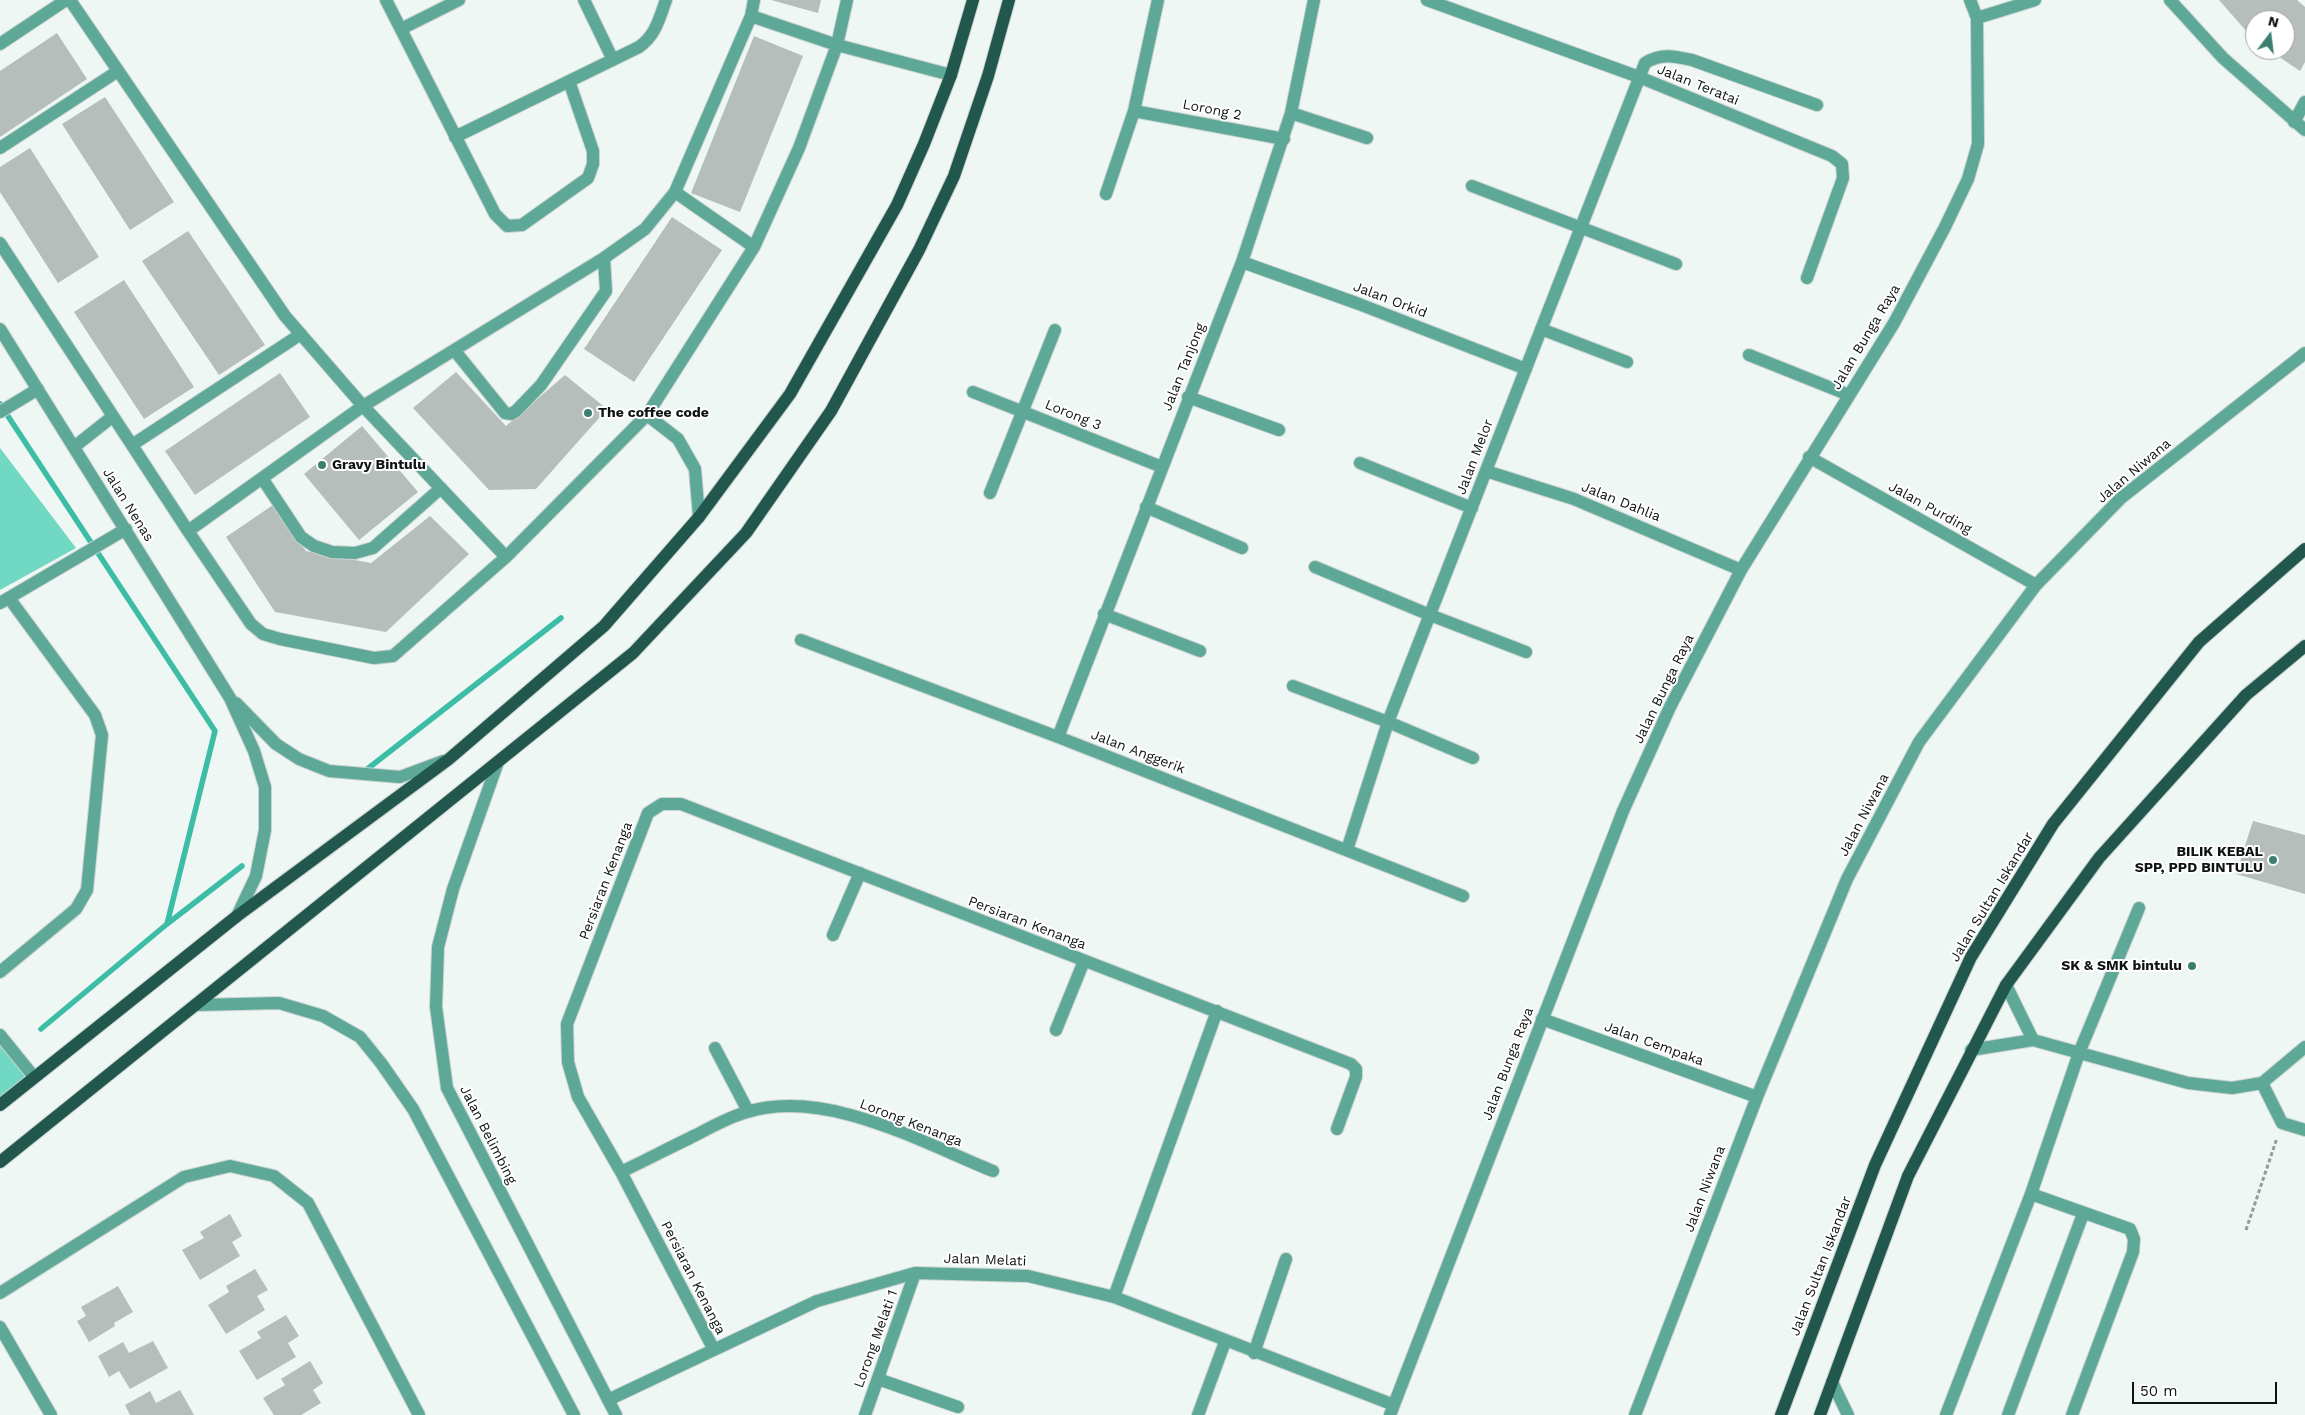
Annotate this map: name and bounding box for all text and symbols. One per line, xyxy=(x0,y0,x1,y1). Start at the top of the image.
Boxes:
north arrow xyxy=(2245,10,2295,60)
text: N xyxy=(2267,12,2281,31)
street label: Jalan Teratai xyxy=(1655,61,1741,109)
street label: Lorong 2 xyxy=(1181,96,1243,124)
street label: Jalan Orkid xyxy=(1351,278,1429,322)
street label: Jalan Bunga Raya xyxy=(1828,281,1904,393)
street label: Jalan Tanjong xyxy=(1159,321,1209,413)
street label: Lorong 3 xyxy=(1042,396,1104,434)
place label: The coffee code xyxy=(598,405,709,421)
marker: The coffee code xyxy=(582,407,594,419)
street label: Jalan Melor xyxy=(1453,417,1497,497)
street label: Jalan Niwana xyxy=(2094,435,2174,507)
place label: Gravy Bintulu xyxy=(332,457,426,473)
marker: Gravy Bintulu xyxy=(316,459,328,471)
street label: Jalan Nenas xyxy=(99,465,157,545)
street label: Jalan Purding xyxy=(1885,478,1975,538)
street label: Jalan Dahlia xyxy=(1579,479,1663,525)
street label: Jalan Bunga Raya xyxy=(1630,632,1698,746)
street label: Jalan Anggerik xyxy=(1089,726,1187,778)
street label: Jalan Niwana xyxy=(1835,771,1893,859)
street label: Persiaran Kenanga xyxy=(576,820,636,942)
street label: Jalan Sultan Iskandar xyxy=(1947,829,2037,965)
place label: BILIK KEBAL SPP, PPD BINTULU xyxy=(2135,844,2263,876)
marker: BILIK KEBAL SPP, PPD BINTULU xyxy=(2267,854,2279,866)
street label: Persiaran Kenanga xyxy=(966,893,1088,953)
place label: SK & SMK bintulu xyxy=(2061,958,2182,974)
marker: SK & SMK bintulu xyxy=(2186,960,2198,972)
street label: Jalan Bunga Raya xyxy=(1479,1005,1537,1123)
street label: Jalan Cempaka xyxy=(1602,1018,1706,1070)
street label: Jalan Belimbing xyxy=(456,1083,520,1187)
street label: Lorong Kenanga xyxy=(857,1096,965,1150)
street label: Jalan Niwana xyxy=(1681,1143,1729,1235)
street label: Jalan Sultan Iskandar xyxy=(1787,1194,1855,1338)
street label: Persiaran Kenanga xyxy=(657,1218,729,1338)
street label: Jalan Melati xyxy=(943,1250,1027,1270)
street label: Lorong Melati 1 xyxy=(850,1288,902,1390)
scale bar xyxy=(2135,1372,2280,1404)
text: 50 m xyxy=(2140,1382,2177,1400)

